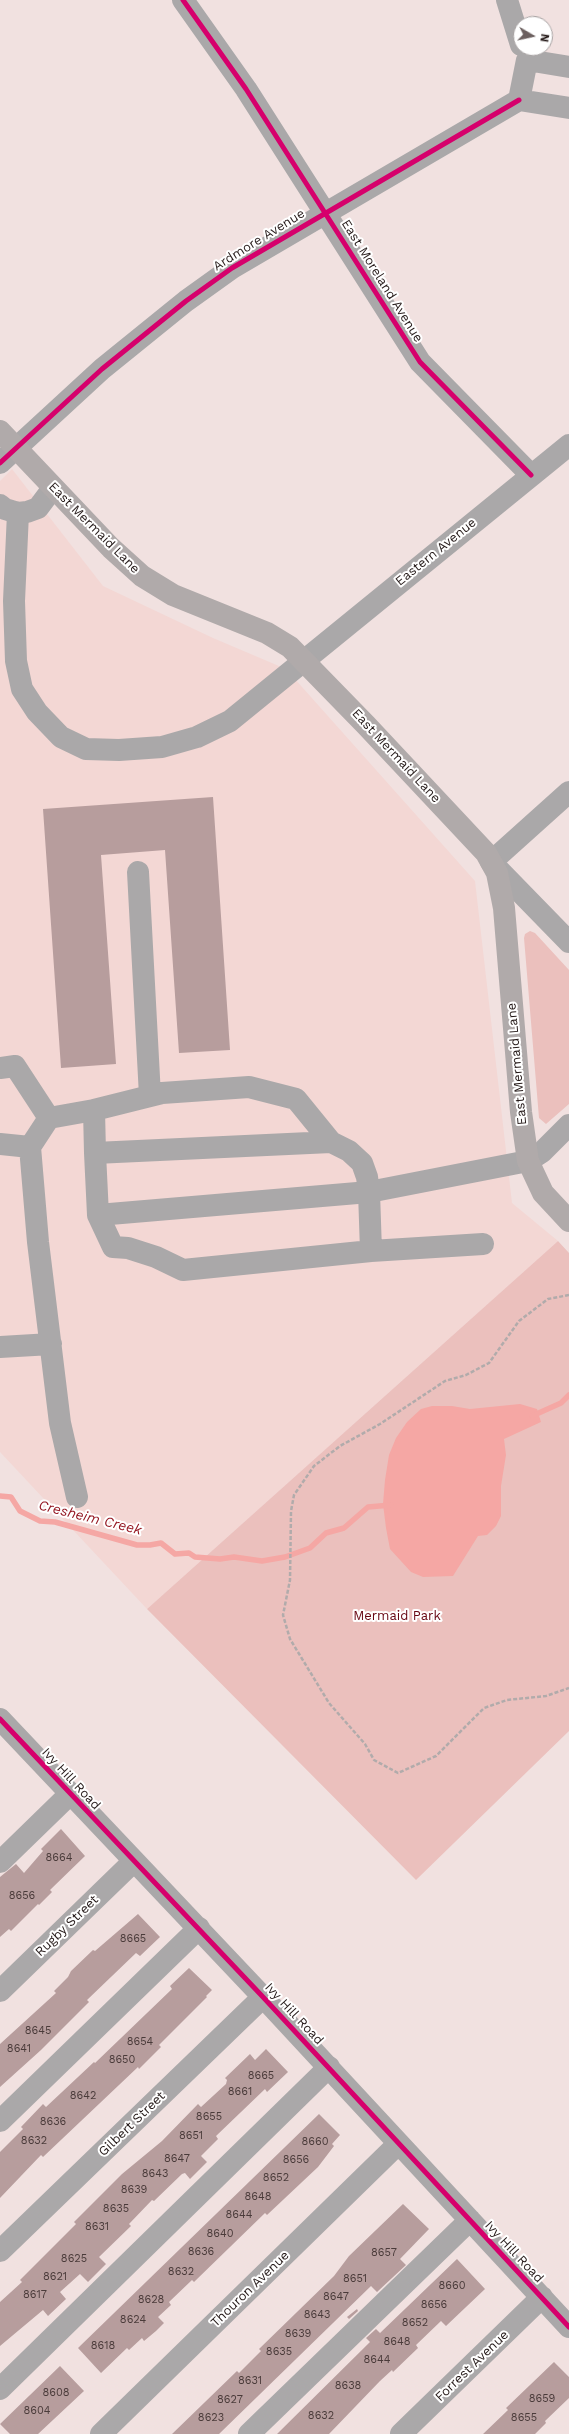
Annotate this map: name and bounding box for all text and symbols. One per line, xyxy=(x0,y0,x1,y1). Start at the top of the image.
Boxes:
north arrow xyxy=(513,16,553,56)
text: N xyxy=(537,33,551,43)
street label: Ardmore Avenue xyxy=(210,206,308,274)
street label: East Moreland Avenue xyxy=(338,217,426,345)
street label: East Mermaid Lane xyxy=(45,479,143,577)
street label: Eastern Avenue xyxy=(393,515,479,589)
street label: East Mermaid Lane xyxy=(348,706,444,806)
street label: East Mermaid Lane xyxy=(504,1002,530,1126)
water label: Cresheim Creek xyxy=(37,1497,143,1539)
park label: Mermaid Park xyxy=(353,1608,441,1624)
street label: Ivy Hill Road xyxy=(38,1745,104,1813)
house number: 8664 xyxy=(46,1851,72,1865)
house number: 8656 xyxy=(9,1889,35,1903)
street label: Rugby Street xyxy=(32,1892,102,1960)
house number: 8665 xyxy=(120,1932,146,1946)
street label: Ivy Hill Road xyxy=(261,1980,327,2048)
house number: 8645 xyxy=(25,2024,51,2038)
house number: 8654 xyxy=(127,2035,153,2049)
house number: 8641 xyxy=(7,2042,31,2056)
house number: 8650 xyxy=(109,2053,135,2067)
house number: 8665 xyxy=(248,2069,274,2083)
house number: 8661 xyxy=(228,2085,252,2099)
street label: Gilbert Street xyxy=(95,2088,169,2160)
house number: 8642 xyxy=(70,2089,96,2103)
house number: 8655 xyxy=(196,2110,222,2124)
house number: 8636 xyxy=(40,2115,66,2129)
house number: 8651 xyxy=(179,2129,203,2143)
house number: 8632 xyxy=(21,2134,47,2148)
house number: 8660 xyxy=(302,2135,328,2149)
house number: 8647 xyxy=(164,2152,190,2166)
house number: 8656 xyxy=(283,2153,309,2167)
house number: 8643 xyxy=(142,2167,168,2181)
house number: 8652 xyxy=(263,2171,289,2185)
house number: 8639 xyxy=(121,2183,147,2197)
house number: 8648 xyxy=(245,2190,271,2204)
house number: 8635 xyxy=(103,2202,129,2216)
house number: 8644 xyxy=(226,2208,252,2222)
street label: Ivy Hill Road xyxy=(481,2218,547,2286)
house number: 8631 xyxy=(85,2220,109,2234)
house number: 8640 xyxy=(206,2227,234,2241)
house number: 8636 xyxy=(188,2245,214,2259)
house number: 8657 xyxy=(371,2246,397,2260)
street label: Thouron Avenue xyxy=(208,2248,292,2330)
house number: 8625 xyxy=(61,2252,87,2266)
house number: 8632 xyxy=(168,2265,194,2279)
house number: 8621 xyxy=(43,2270,67,2284)
house number: 8651 xyxy=(343,2272,367,2286)
house number: 8660 xyxy=(439,2279,465,2293)
house number: 8617 xyxy=(23,2288,47,2302)
house number: 8647 xyxy=(323,2290,349,2304)
house number: 8628 xyxy=(138,2293,164,2307)
house number: 8656 xyxy=(421,2298,447,2312)
house number: 8643 xyxy=(304,2308,330,2322)
house number: 8624 xyxy=(120,2313,146,2327)
house number: 8652 xyxy=(402,2316,428,2330)
house number: 8639 xyxy=(285,2327,311,2341)
street label: Forrest Avenue xyxy=(432,2327,512,2405)
house number: 8648 xyxy=(384,2335,410,2349)
house number: 8618 xyxy=(91,2339,115,2353)
house number: 8635 xyxy=(266,2345,292,2359)
house number: 8644 xyxy=(364,2353,390,2367)
house number: 8631 xyxy=(238,2374,262,2388)
house number: 8638 xyxy=(335,2379,361,2393)
house number: 8608 xyxy=(42,2386,70,2400)
house number: 8659 xyxy=(529,2392,555,2406)
house number: 8627 xyxy=(217,2393,243,2407)
house number: 8604 xyxy=(23,2404,51,2418)
house number: 8632 xyxy=(308,2409,334,2423)
house number: 8623 xyxy=(198,2411,224,2425)
house number: 8655 xyxy=(511,2411,537,2425)

